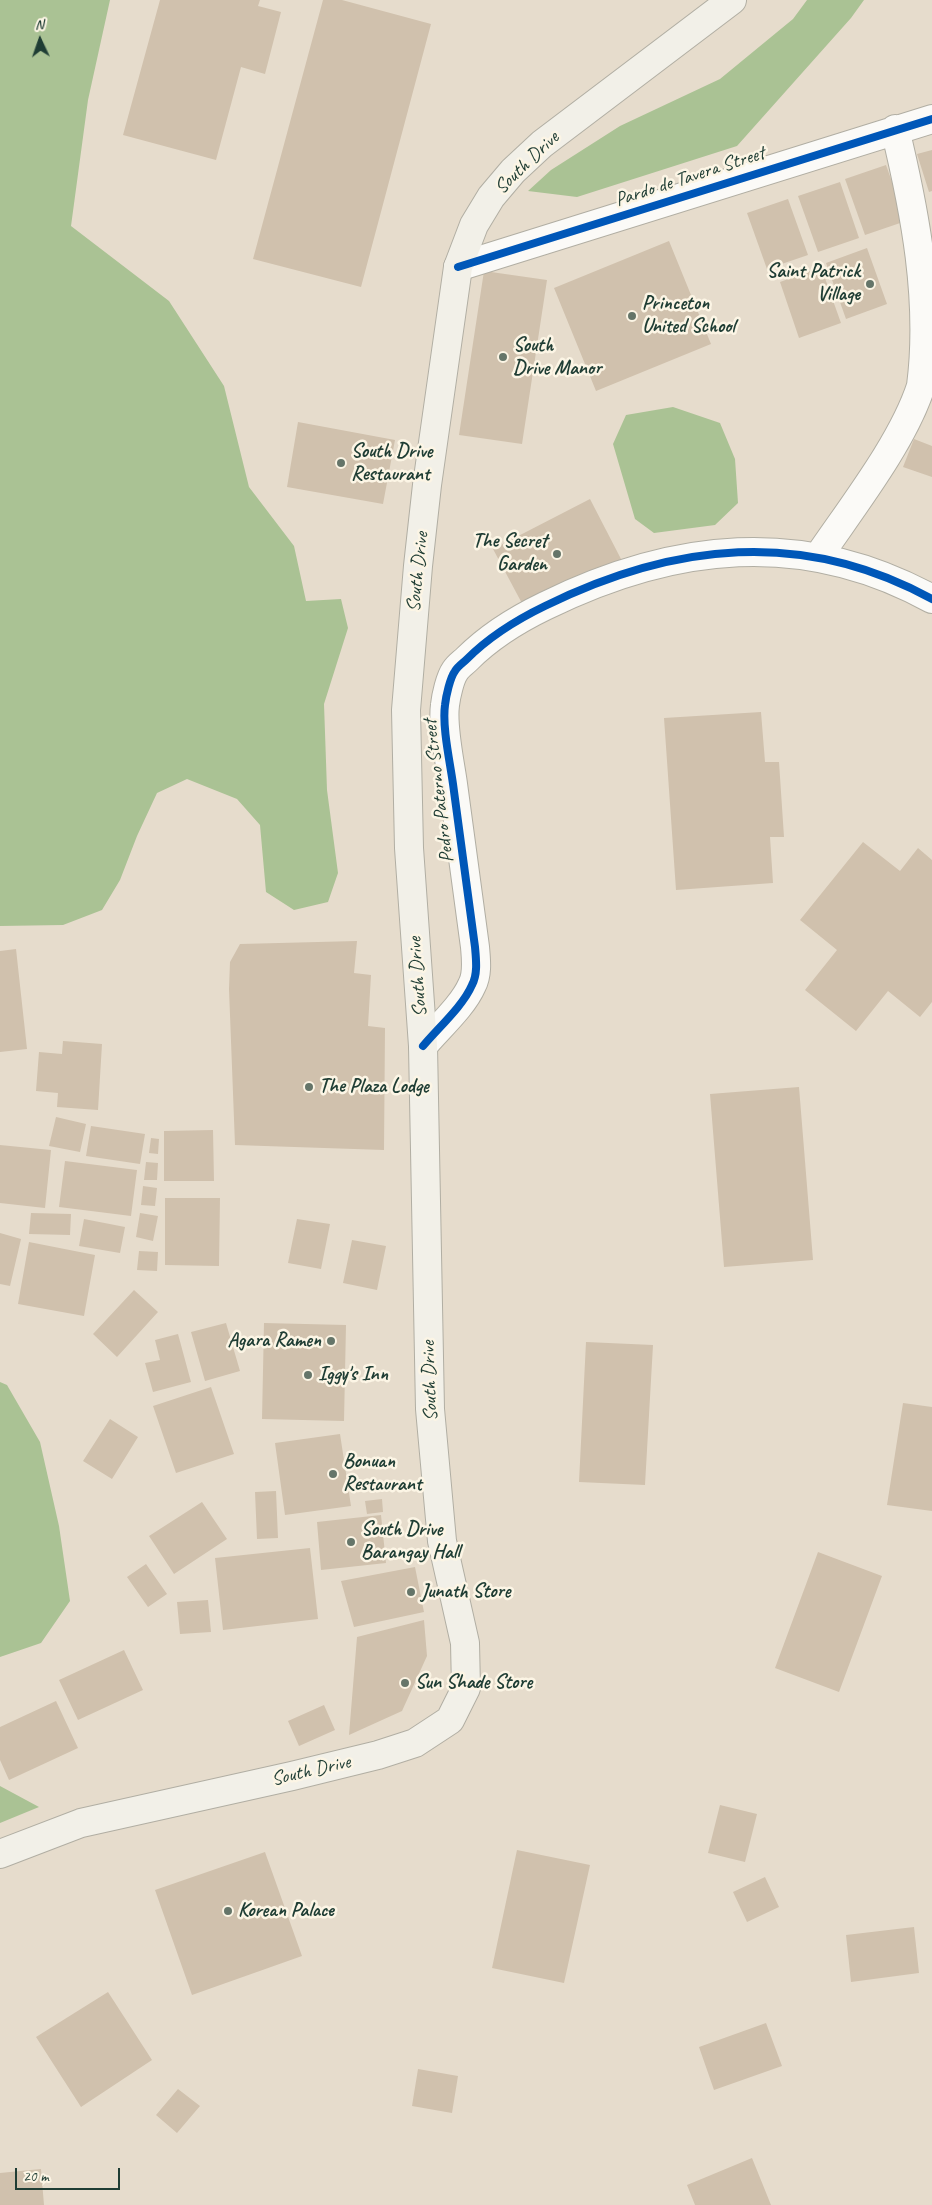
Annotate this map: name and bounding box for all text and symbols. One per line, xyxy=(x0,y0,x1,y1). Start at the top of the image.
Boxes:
north arrow xyxy=(15,15,65,65)
text: N xyxy=(34,16,44,33)
street label: South Drive xyxy=(490,126,564,200)
street label: Pardo de Tavera Street xyxy=(612,141,768,213)
place label: Saint Patrick Village xyxy=(766,260,860,307)
marker: Saint Patrick Village xyxy=(864,278,876,290)
place label: Princeton United School xyxy=(642,292,735,339)
marker: Princeton United School xyxy=(626,310,638,322)
place label: South Drive Manor xyxy=(513,334,601,381)
marker: South Drive Manor xyxy=(497,351,509,363)
place label: South Drive Restaurant xyxy=(351,440,433,487)
marker: South Drive Restaurant xyxy=(335,457,347,469)
place label: The Secret Garden xyxy=(473,530,547,577)
street label: South Drive xyxy=(402,531,434,613)
marker: The Secret Garden xyxy=(551,548,563,560)
street label: Pedro Paterno Street xyxy=(418,718,460,864)
street label: South Drive xyxy=(403,936,433,1018)
place label: The Plaza Lodge xyxy=(319,1075,429,1099)
marker: The Plaza Lodge xyxy=(303,1081,315,1093)
place label: Agara Ramen xyxy=(228,1329,321,1353)
marker: Agara Ramen xyxy=(325,1335,337,1347)
street label: South Drive xyxy=(417,1340,443,1422)
place label: Iggy's Inn xyxy=(318,1363,388,1387)
marker: Iggy's Inn xyxy=(302,1369,314,1381)
place label: Bonuan Restaurant xyxy=(343,1450,421,1497)
marker: Bonuan Restaurant xyxy=(327,1468,339,1480)
place label: South Drive Barangay Hall xyxy=(361,1518,460,1565)
marker: South Drive Barangay Hall xyxy=(345,1536,357,1548)
place label: Junath Store xyxy=(421,1580,510,1604)
marker: Junath Store xyxy=(405,1586,417,1598)
place label: Sun Shade Store xyxy=(415,1671,532,1695)
marker: Sun Shade Store xyxy=(399,1677,411,1689)
street label: South Drive xyxy=(269,1750,353,1792)
place label: Korean Palace xyxy=(238,1899,334,1923)
marker: Korean Palace xyxy=(222,1905,234,1917)
scale bar xyxy=(18,2158,122,2190)
text: 20 m xyxy=(23,2167,49,2186)

